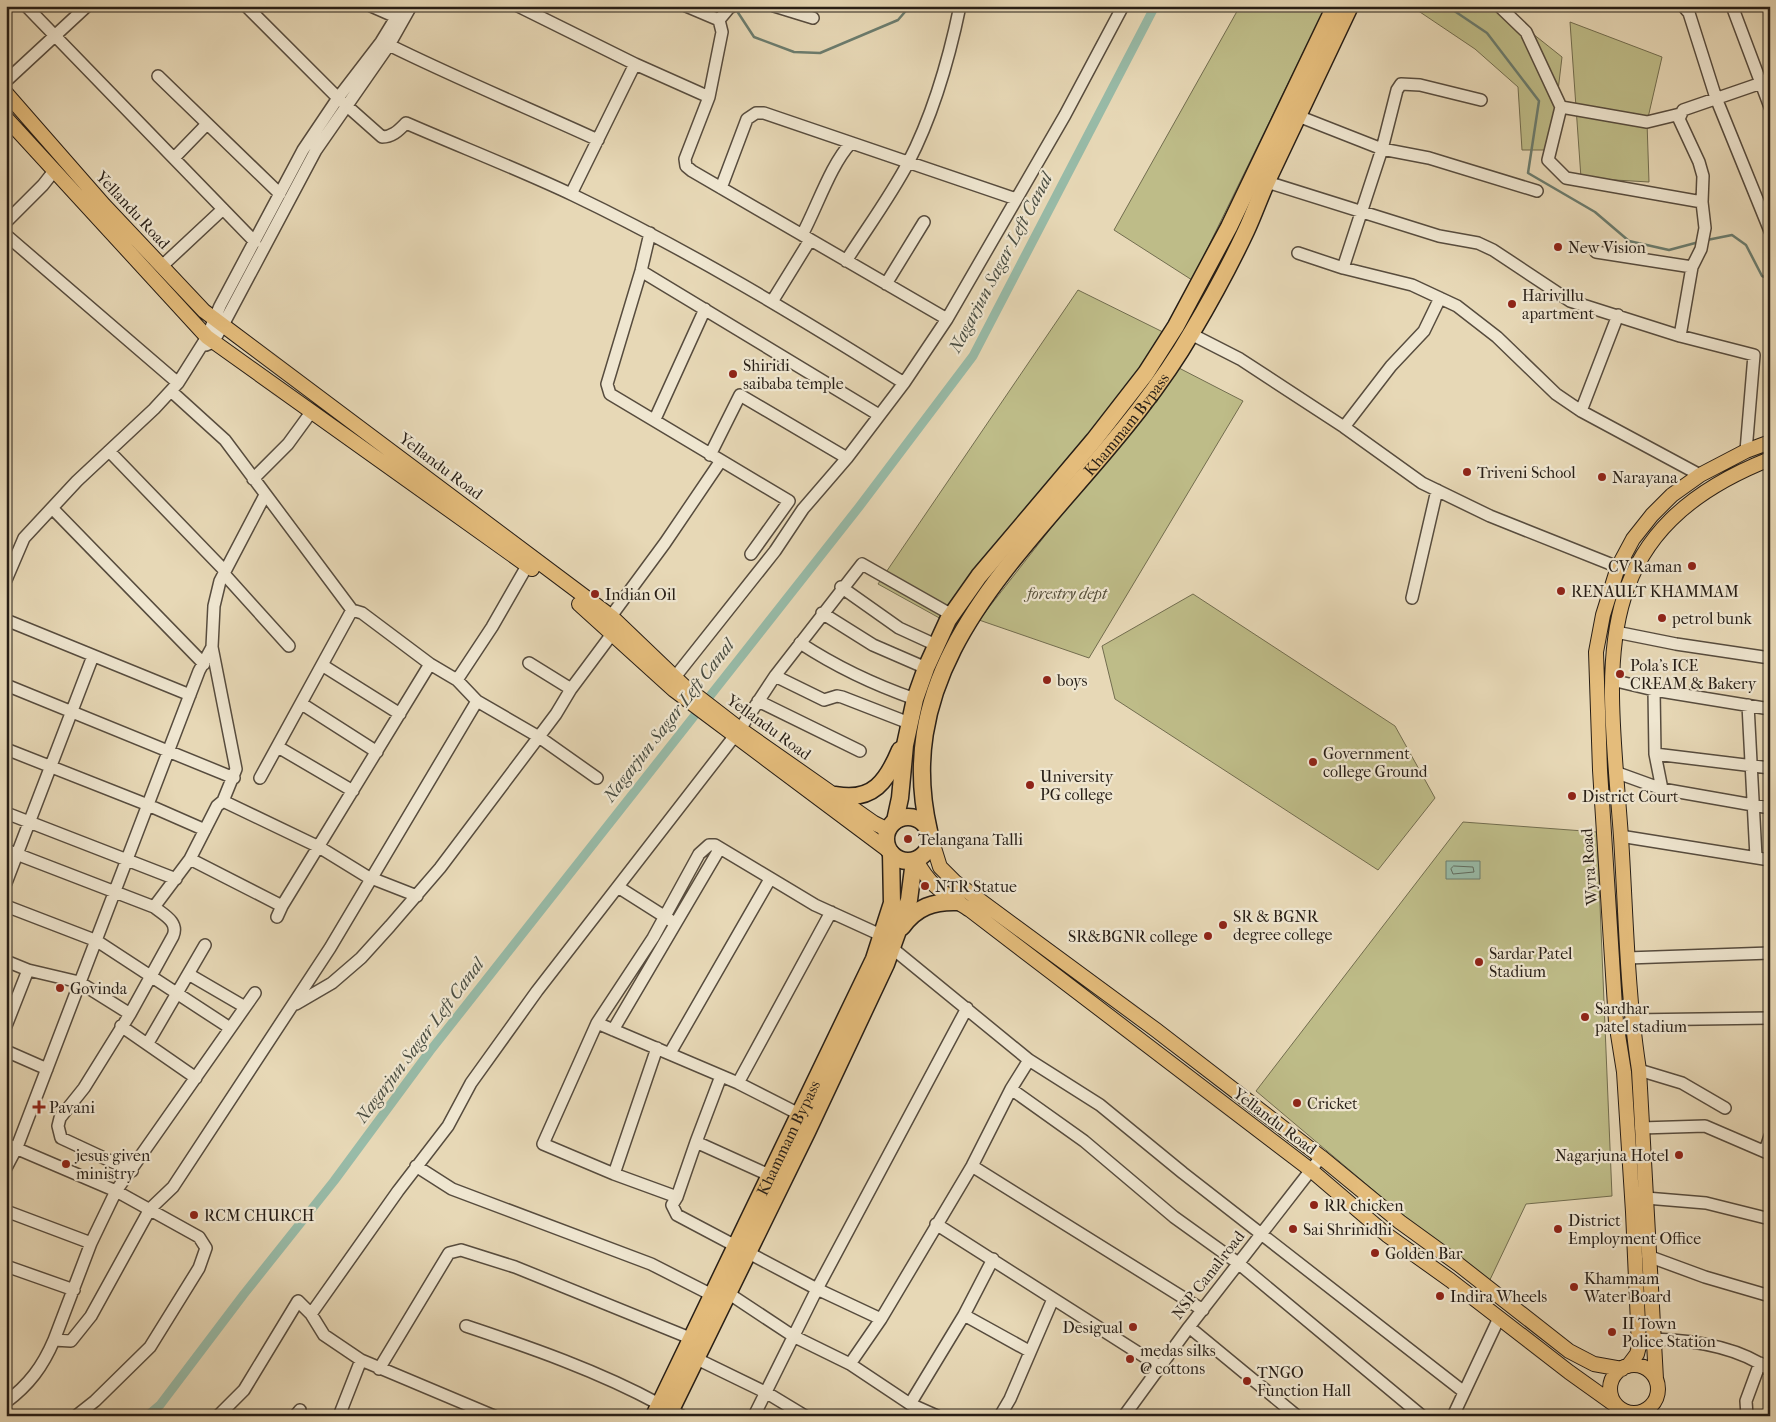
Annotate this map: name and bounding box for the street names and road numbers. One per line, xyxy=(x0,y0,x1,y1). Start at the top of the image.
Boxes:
street label: Yellandu Road xyxy=(91,166,174,253)
street label: Khammam Bypass xyxy=(1079,369,1173,479)
street label: Yellandu Road xyxy=(395,428,487,504)
street label: Yellandu Road xyxy=(722,689,815,764)
street label: Wyra Road xyxy=(1577,828,1601,907)
street label: Khammam Bypass xyxy=(752,1077,824,1198)
street label: Yellandu Road xyxy=(1229,1083,1321,1159)
street label: NSP Canal road xyxy=(1168,1227,1249,1323)

